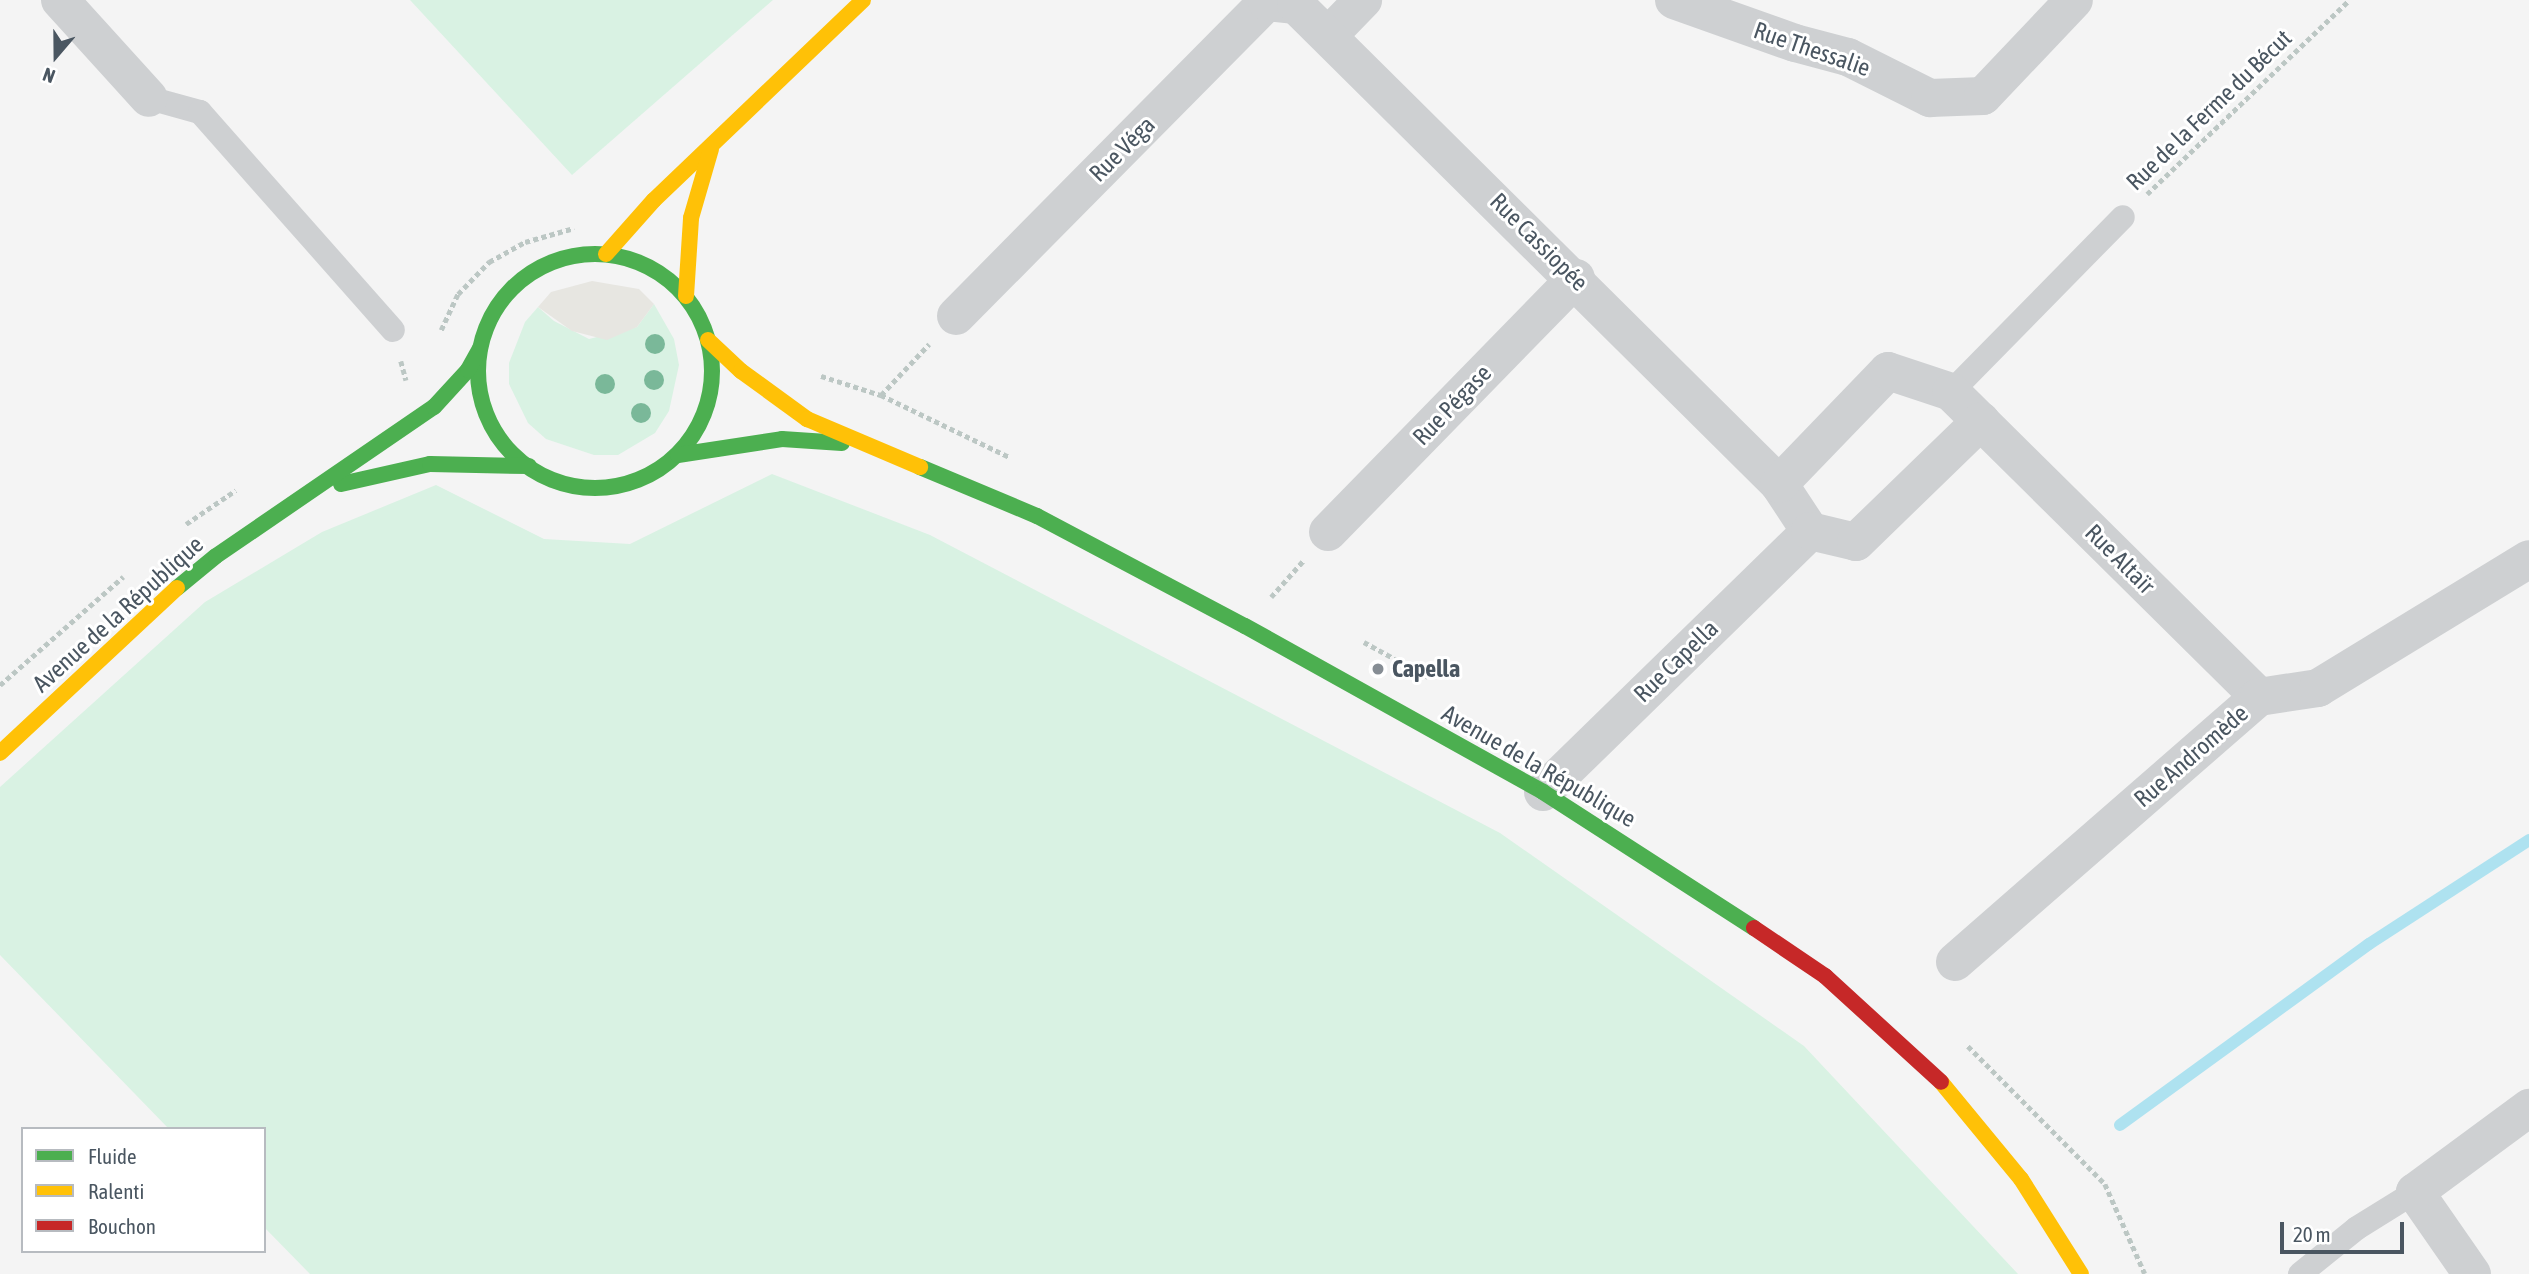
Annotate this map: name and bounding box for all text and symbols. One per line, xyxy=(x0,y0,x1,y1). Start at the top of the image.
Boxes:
street label: Rue Thessalie xyxy=(1750,16,1874,82)
north arrow xyxy=(21,21,91,91)
street label: Rue de la Ferme du Bécut xyxy=(2120,24,2298,196)
text: N xyxy=(40,63,58,88)
street label: Rue Véga xyxy=(1083,110,1161,188)
street label: Rue Cassiopée xyxy=(1484,187,1594,297)
street label: Rue Pégase xyxy=(1407,359,1497,451)
street label: Rue Altaïr xyxy=(2079,518,2161,600)
street label: Avenue de la République xyxy=(27,530,209,698)
street label: Rue Capella xyxy=(1628,614,1724,708)
place label: Capella xyxy=(1392,655,1460,683)
marker: Capella xyxy=(1370,661,1386,677)
street label: Avenue de la République xyxy=(1437,699,1641,833)
street label: Rue Andromède xyxy=(2128,699,2254,813)
legend xyxy=(21,1127,266,1253)
text: Fluide xyxy=(88,1144,137,1168)
text: Ralenti xyxy=(88,1179,144,1203)
scale bar xyxy=(2284,1208,2408,1252)
text: Bouchon xyxy=(88,1214,156,1238)
text: 20 m xyxy=(2293,1222,2331,1246)

